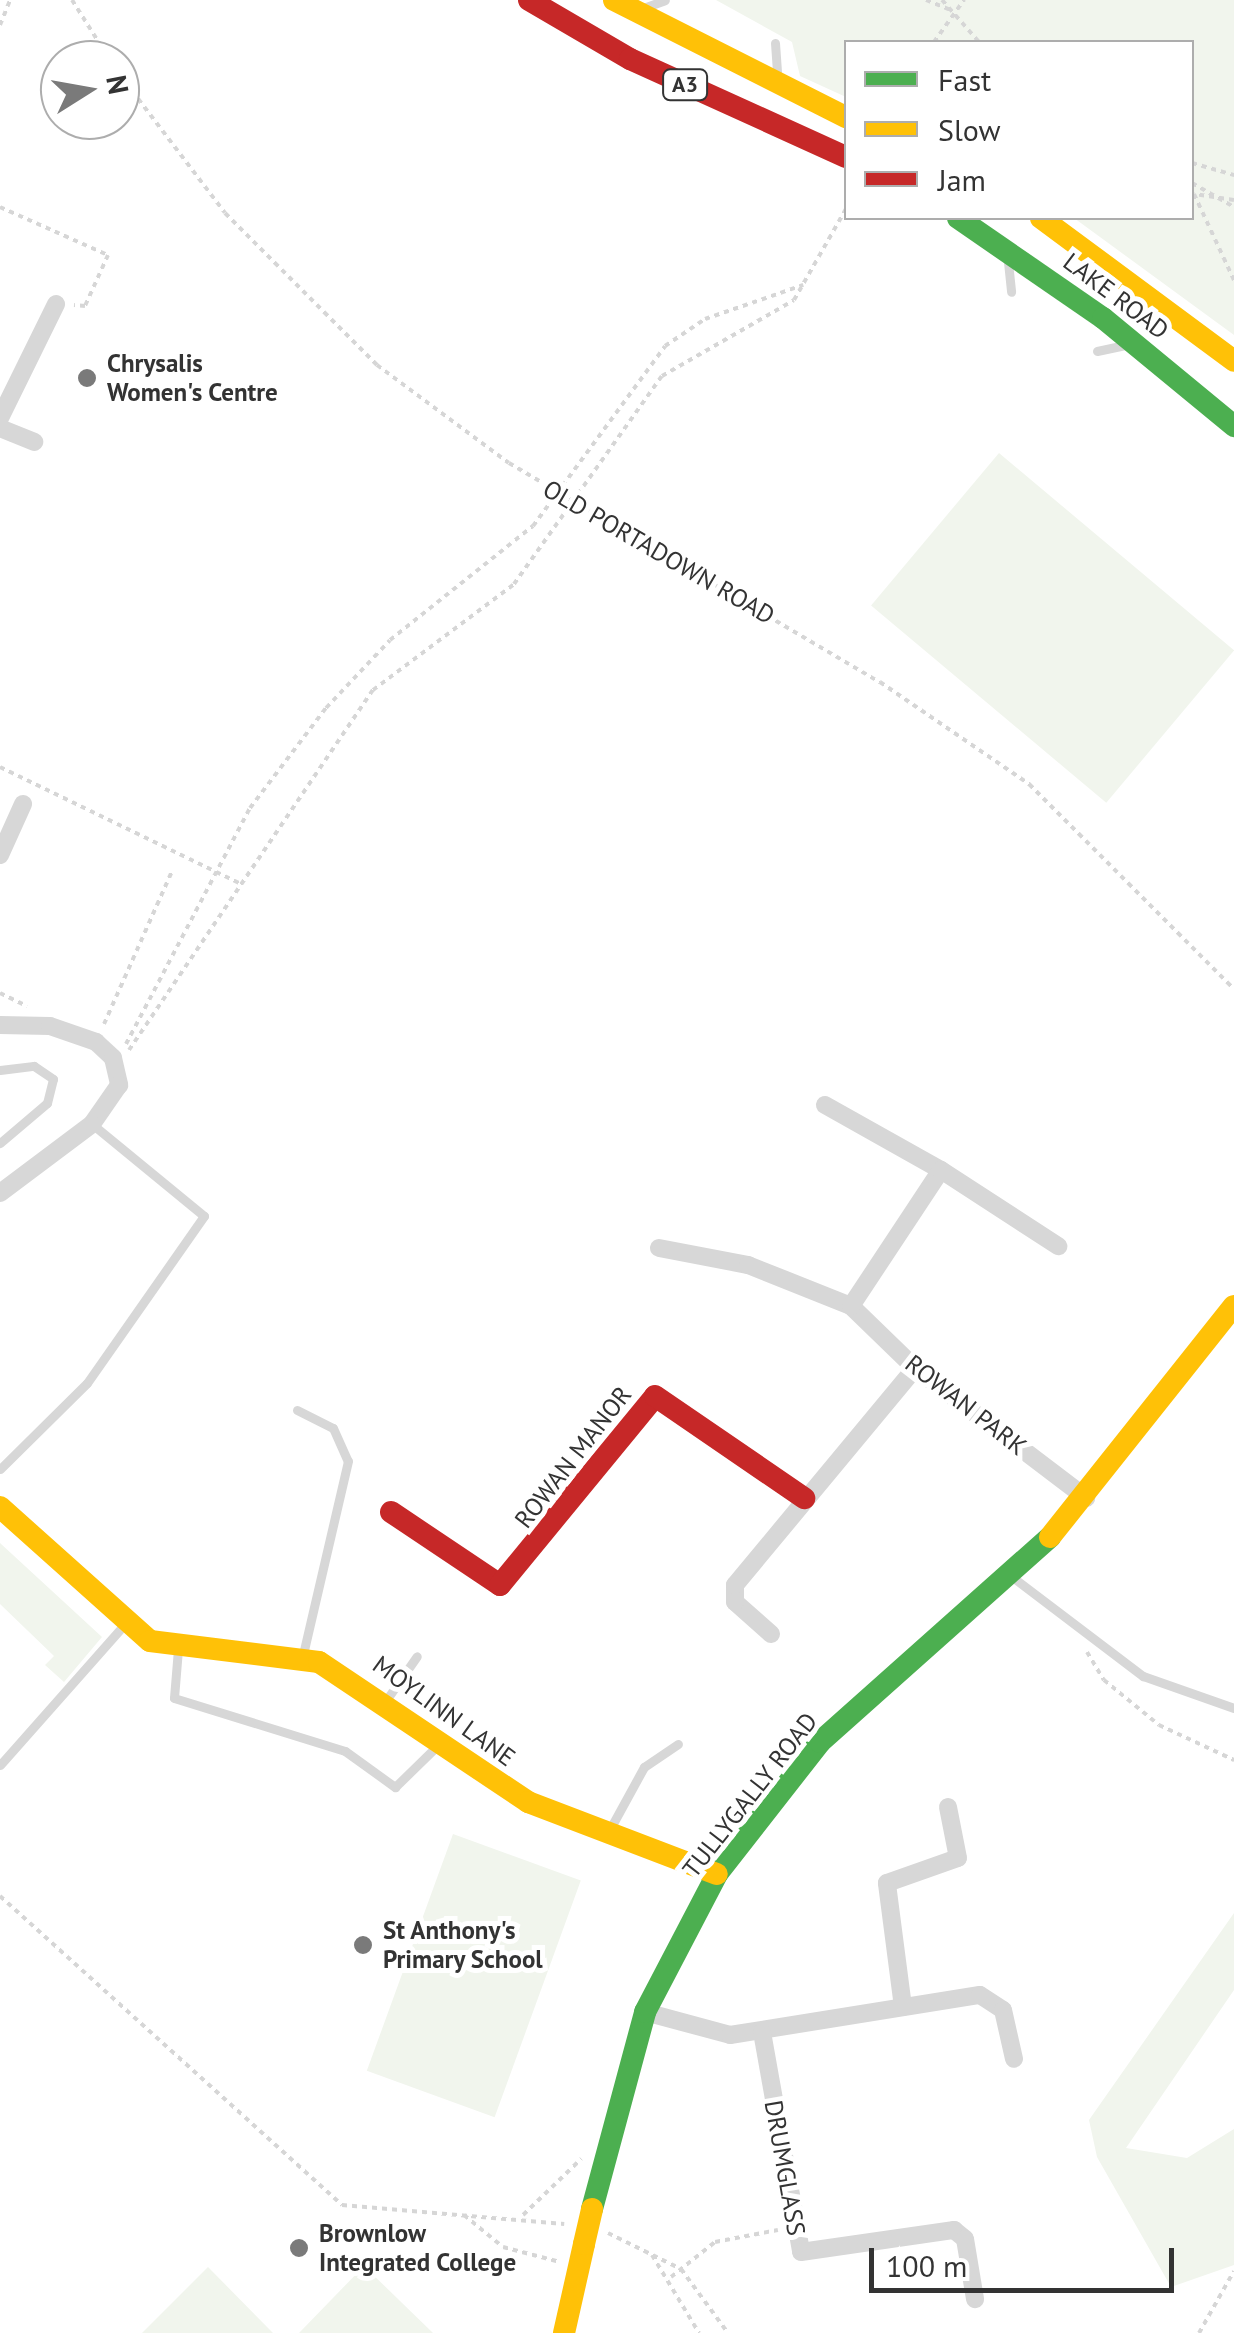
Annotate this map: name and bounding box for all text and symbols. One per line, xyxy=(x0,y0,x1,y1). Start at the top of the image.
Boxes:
north arrow xyxy=(40,40,140,140)
legend xyxy=(844,40,1194,220)
text: Fast xyxy=(938,60,991,99)
road number: A3 xyxy=(660,68,710,102)
text: N xyxy=(98,72,138,97)
text: Slow xyxy=(938,110,1001,149)
text: Jam xyxy=(938,160,986,199)
street label: LAKE ROAD xyxy=(1057,247,1175,345)
place label: Chrysalis Women's Centre xyxy=(107,349,278,408)
marker: Chrysalis Women's Centre xyxy=(76,367,98,389)
street label: OLD PORTADOWN ROAD xyxy=(538,473,780,631)
street label: ROWAN PARK xyxy=(899,1348,1033,1462)
street label: ROWAN MANOR xyxy=(508,1380,638,1534)
street label: MOYLINN LANE xyxy=(367,1649,521,1773)
street label: TULLYGALLY ROAD xyxy=(676,1706,824,1884)
place label: St Anthony's Primary School xyxy=(383,1916,544,1975)
marker: St Anthony's Primary School xyxy=(352,1934,374,1956)
street label: DRUMGLASS xyxy=(758,2098,812,2238)
place label: Brownlow Integrated College xyxy=(319,2219,516,2278)
scale bar xyxy=(874,2228,1179,2290)
marker: Brownlow Integrated College xyxy=(288,2237,310,2259)
text: 100 m xyxy=(886,2246,967,2285)

